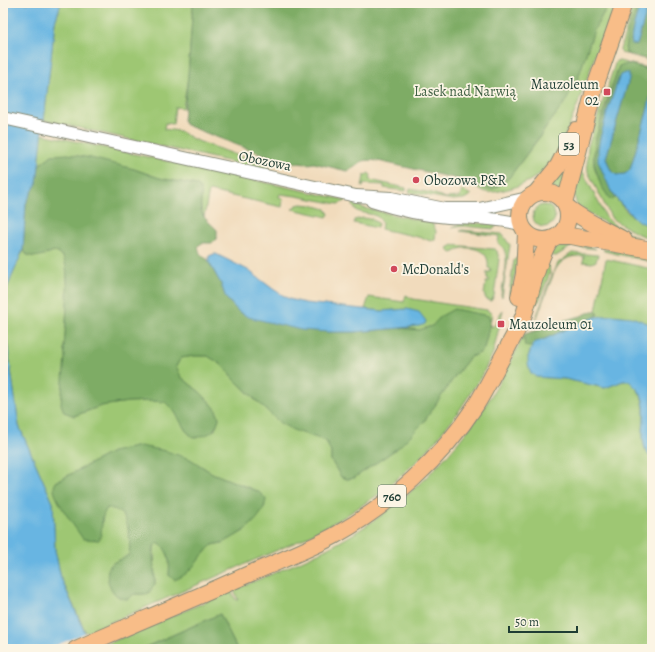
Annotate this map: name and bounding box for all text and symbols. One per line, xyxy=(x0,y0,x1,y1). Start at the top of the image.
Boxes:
place label: Mauzoleum 02 xyxy=(531,75,599,110)
park label: Lasek nad Narwią xyxy=(414,82,516,101)
marker: Mauzoleum 02 xyxy=(602,87,612,97)
road number: 53 xyxy=(559,133,579,155)
street label: Obozowa xyxy=(237,146,293,176)
place label: Obozowa P&R xyxy=(424,171,506,190)
marker: Obozowa P&R xyxy=(411,175,421,185)
place label: McDonald's xyxy=(402,260,469,279)
marker: McDonald's xyxy=(389,264,399,274)
place label: Mauzoleum 01 xyxy=(509,315,592,334)
marker: Mauzoleum 01 xyxy=(496,319,506,329)
road number: 760 xyxy=(378,485,406,507)
scale bar xyxy=(509,608,577,634)
text: 50 m xyxy=(515,614,539,630)

